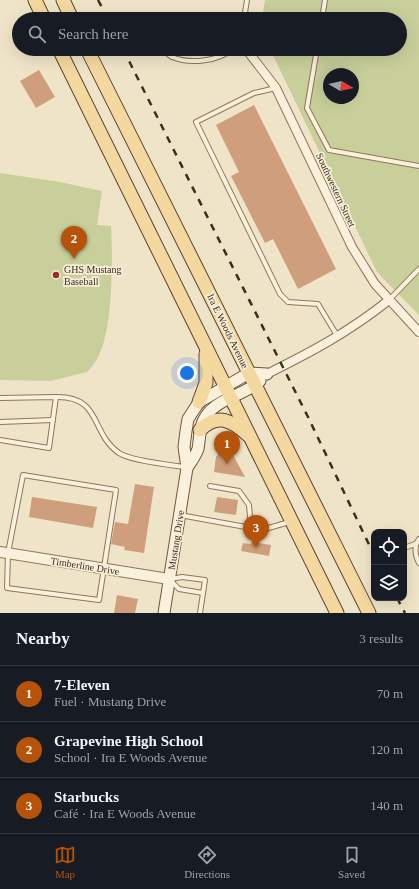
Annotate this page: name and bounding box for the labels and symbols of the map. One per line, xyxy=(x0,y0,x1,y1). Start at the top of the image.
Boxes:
north arrow xyxy=(323,68,359,104)
street label: Southwestern Street xyxy=(314,151,358,229)
pin: 2 xyxy=(61,226,87,259)
place label: GHS Mustang Baseball xyxy=(64,264,122,287)
marker: GHS Mustang Baseball xyxy=(51,270,61,280)
street label: Ira E Woods Avenue xyxy=(205,292,251,371)
your location xyxy=(177,363,197,383)
pin: 1 xyxy=(214,431,240,464)
street label: Mustang Drive xyxy=(166,509,186,571)
pin: 3 xyxy=(243,515,269,548)
street label: Timberline Drive xyxy=(50,555,121,577)

